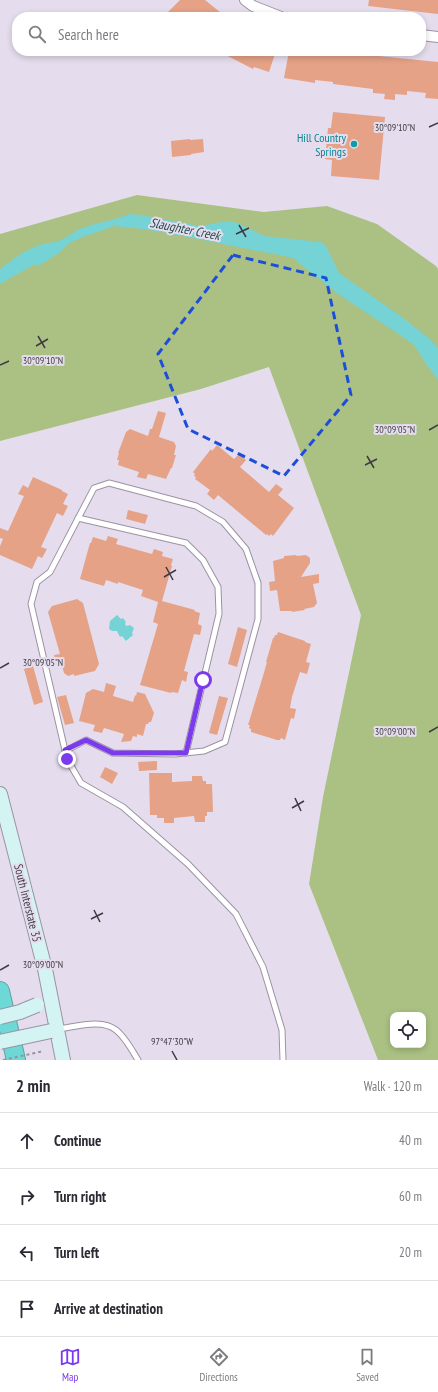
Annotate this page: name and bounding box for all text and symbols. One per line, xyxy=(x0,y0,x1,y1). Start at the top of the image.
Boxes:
search box xyxy=(12,12,426,56)
icon: search xyxy=(26,23,48,45)
text: Search here xyxy=(58,25,119,44)
text: 30°09'10"N xyxy=(375,121,415,134)
place label: Hill Country Springs xyxy=(297,130,346,159)
marker: Hill Country Springs xyxy=(349,139,359,149)
water label: Slaughter Creek xyxy=(149,214,223,244)
text: 30°09'10"N xyxy=(23,354,63,367)
text: 30°09'05"N xyxy=(375,423,415,436)
text: 30°09'05"N xyxy=(23,656,63,669)
route start xyxy=(194,671,212,689)
text: 30°09'00"N xyxy=(375,725,415,738)
route end xyxy=(58,750,76,768)
street label: South Interstate 35 xyxy=(11,862,45,944)
text: 30°09'00"N xyxy=(23,958,63,971)
map controls xyxy=(390,1012,426,1048)
button: locate xyxy=(390,1012,426,1048)
text: 97°47'30"W xyxy=(151,1035,193,1048)
text: 2 min xyxy=(16,1075,50,1097)
text: Walk · 120 m xyxy=(364,1078,422,1095)
icon: ahead xyxy=(16,1130,38,1152)
text: Continue xyxy=(54,1131,101,1150)
text: 40 m xyxy=(399,1132,422,1149)
icon: right xyxy=(16,1186,38,1208)
text: Turn right xyxy=(54,1187,106,1206)
text: 60 m xyxy=(399,1188,422,1205)
icon: left xyxy=(16,1242,38,1264)
text: Turn left xyxy=(54,1243,99,1262)
text: 20 m xyxy=(399,1244,422,1261)
icon: arrive xyxy=(16,1298,38,1320)
text: Arrive at destination xyxy=(54,1299,163,1318)
tab: Map xyxy=(59,1346,81,1384)
tab: Directions xyxy=(200,1346,238,1384)
tab: Saved xyxy=(356,1346,379,1384)

